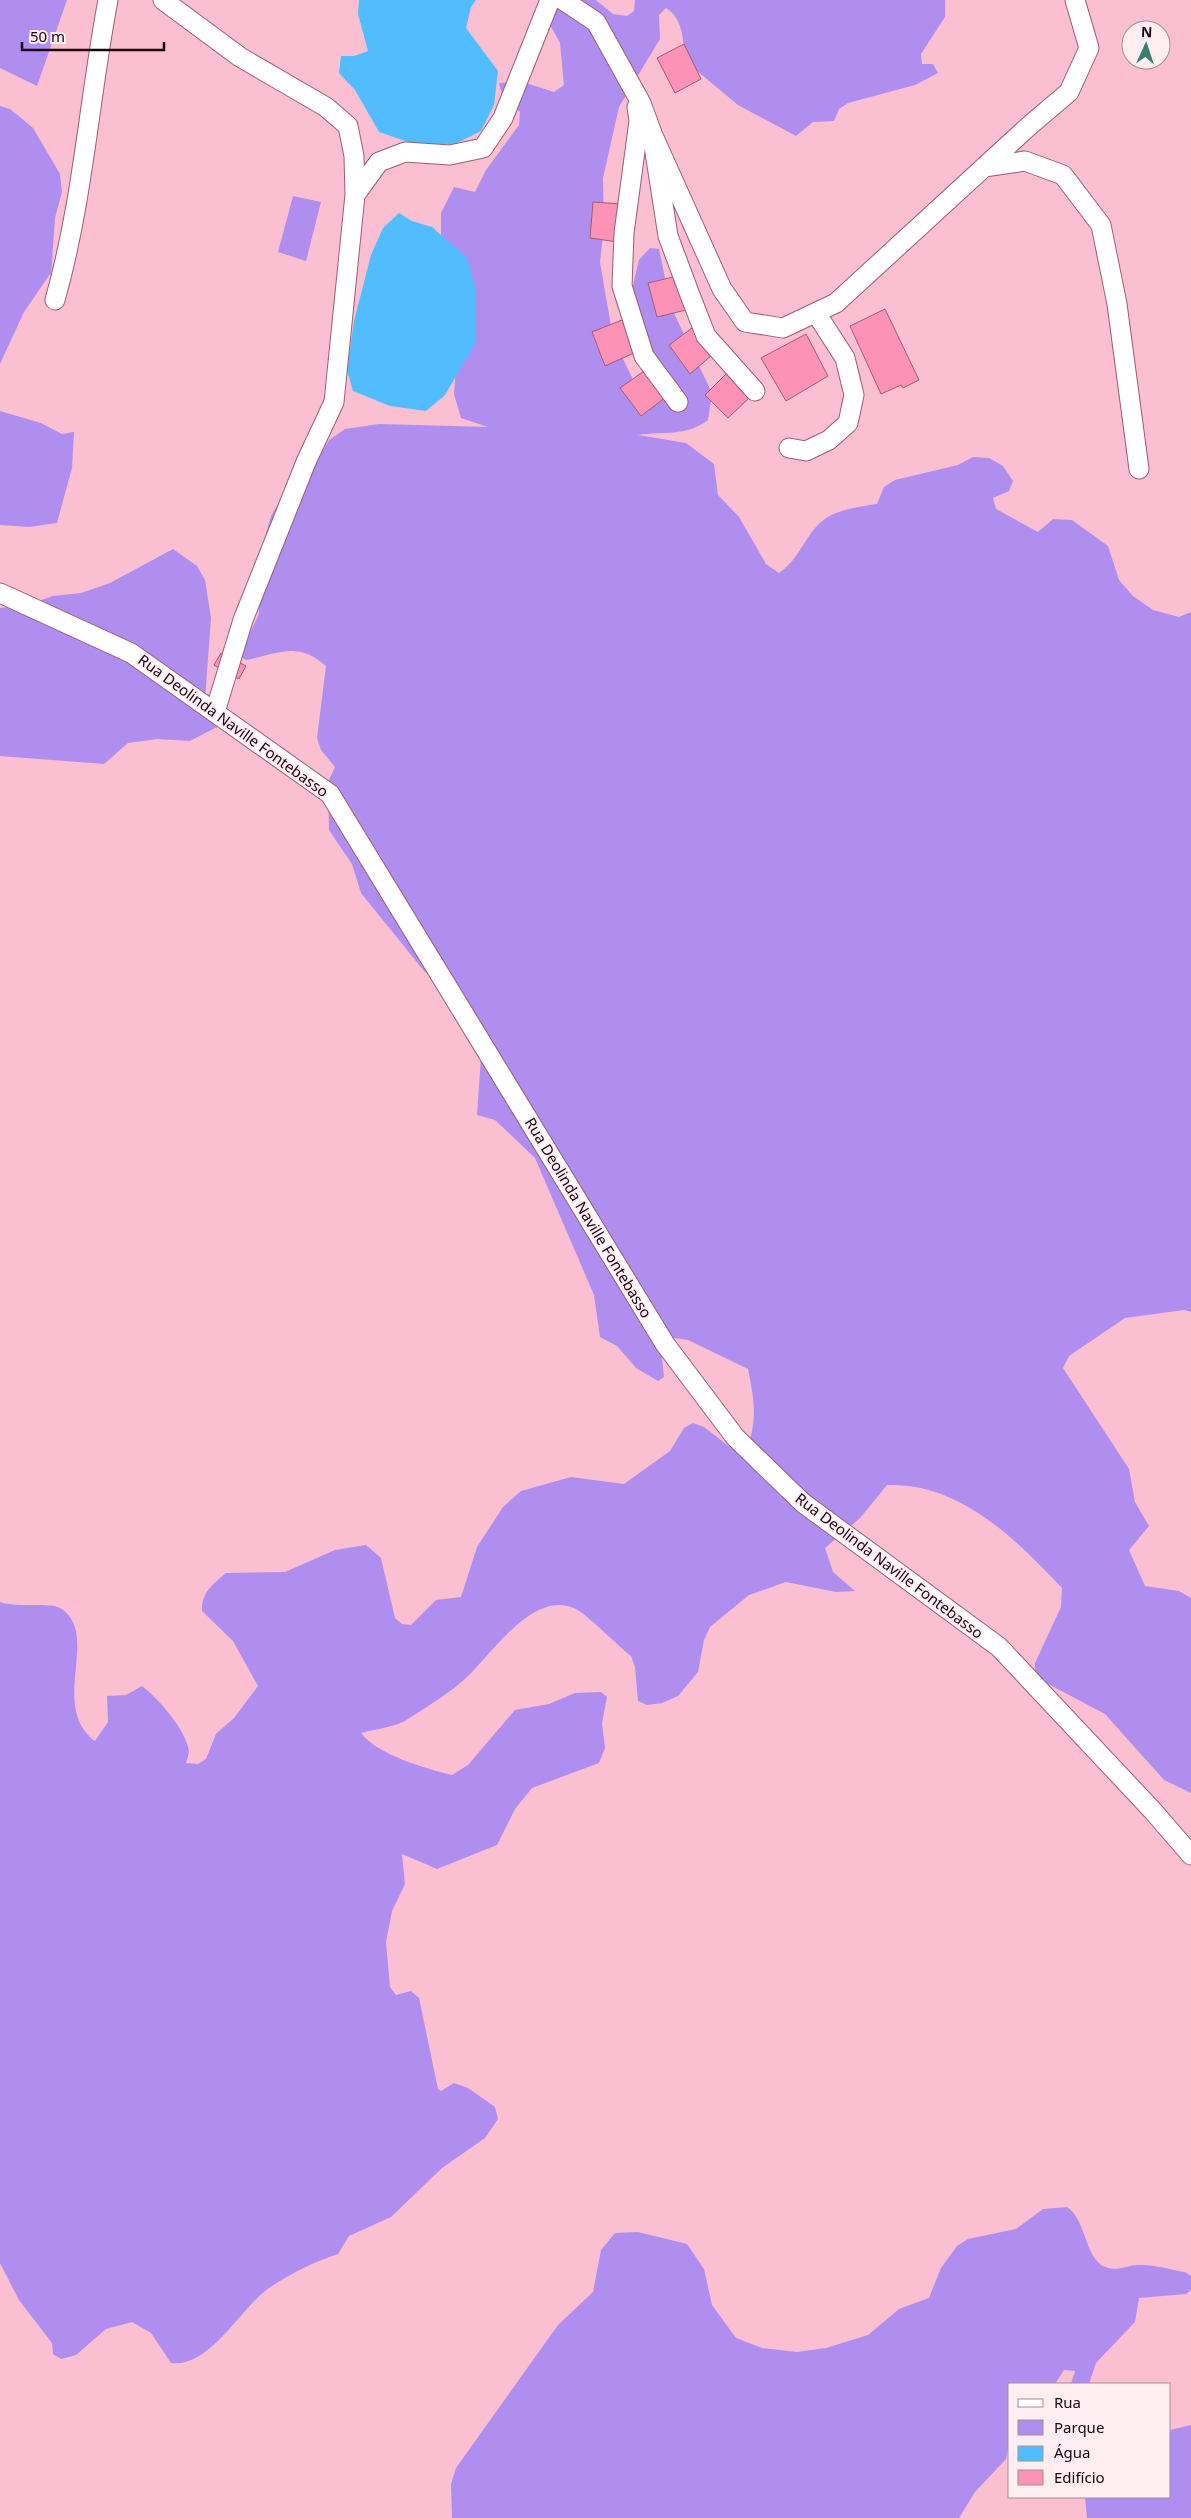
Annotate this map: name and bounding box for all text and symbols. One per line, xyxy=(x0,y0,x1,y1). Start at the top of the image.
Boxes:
scale bar xyxy=(22,20,165,52)
north arrow xyxy=(1121,20,1171,70)
text: N xyxy=(1141,22,1153,41)
text: 50 m xyxy=(30,26,65,46)
street label: Rua Deolinda Naville Fontebasso xyxy=(134,649,333,801)
street label: Rua Deolinda Naville Fontebasso xyxy=(521,1114,657,1321)
street label: Rua Deolinda Naville Fontebasso xyxy=(792,1488,988,1643)
legend xyxy=(1008,2383,1171,2498)
text: Rua xyxy=(1054,2392,1081,2412)
text: Parque xyxy=(1054,2417,1104,2437)
text: Água xyxy=(1054,2442,1091,2462)
text: Edifício xyxy=(1054,2467,1105,2487)

